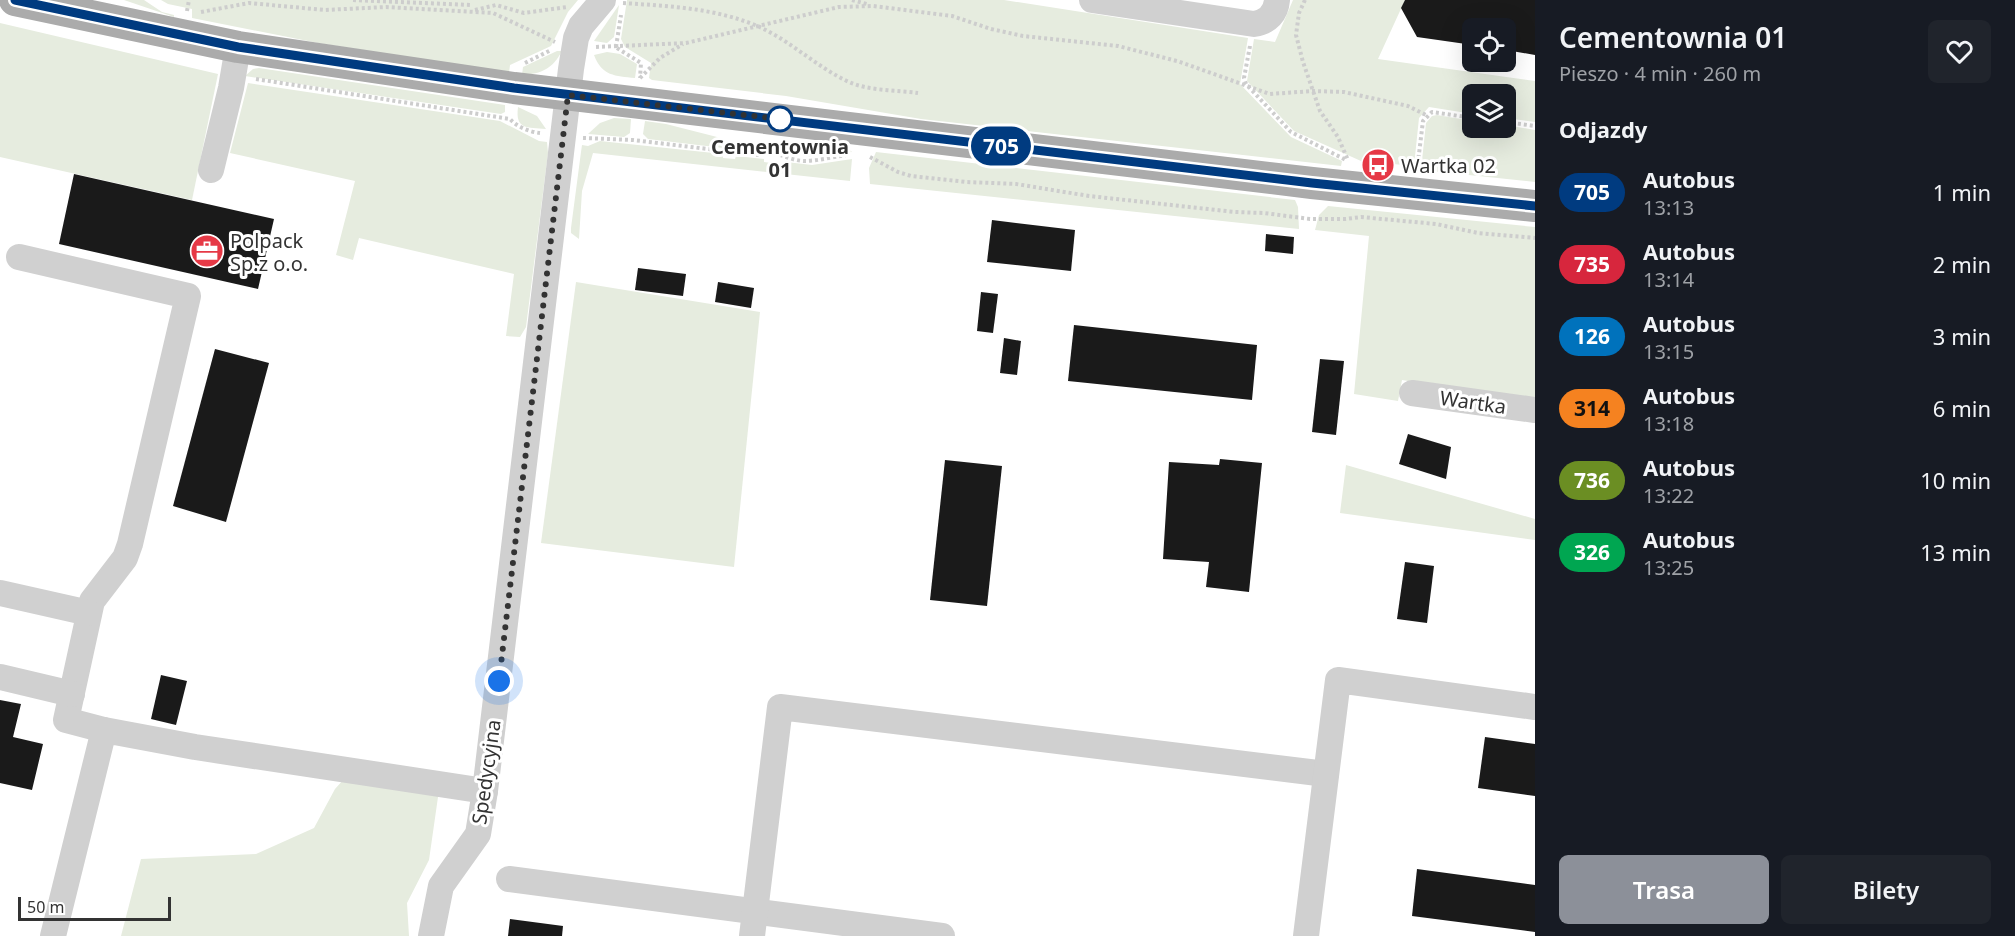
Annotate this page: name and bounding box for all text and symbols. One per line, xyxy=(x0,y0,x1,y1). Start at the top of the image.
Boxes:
map controls xyxy=(1462,18,1516,138)
button: locate xyxy=(1462,18,1516,72)
text: Cementownia 01 xyxy=(1559,18,1787,56)
button: heart xyxy=(1928,20,1991,83)
text: Pieszo · 4 min · 260 m xyxy=(1559,60,1761,87)
button: layers xyxy=(1462,84,1516,138)
marker: Cementownia 01 xyxy=(767,106,793,132)
text: Odjazdy xyxy=(1559,114,1647,144)
line badge: 705 xyxy=(966,126,1036,166)
text: 705 xyxy=(983,132,1019,160)
place label: Cementownia 01 xyxy=(711,133,849,183)
bus stop icon: Wartka 02 xyxy=(1360,147,1396,183)
place label: Wartka 02 xyxy=(1401,152,1496,179)
text: Autobus xyxy=(1643,164,1735,194)
text: 1 min xyxy=(1933,177,1991,207)
text: 705 xyxy=(1574,178,1610,206)
text: 13:13 xyxy=(1643,194,1694,221)
place label: Polpack Sp.z o.o. xyxy=(230,227,308,277)
office icon: Polpack Sp.z o.o. xyxy=(189,233,225,269)
text: Autobus xyxy=(1643,236,1735,266)
text: 2 min xyxy=(1933,249,1991,279)
text: 735 xyxy=(1574,250,1610,278)
text: 13:14 xyxy=(1643,266,1694,293)
text: Autobus xyxy=(1643,308,1735,338)
text: 3 min xyxy=(1933,321,1991,351)
text: 126 xyxy=(1574,322,1610,350)
text: 13:15 xyxy=(1643,338,1694,365)
text: Autobus xyxy=(1643,380,1735,410)
street label: Wartka xyxy=(1438,384,1508,420)
text: 6 min xyxy=(1933,393,1991,423)
text: 314 xyxy=(1574,394,1610,422)
text: 13:18 xyxy=(1643,410,1694,437)
text: Autobus xyxy=(1643,452,1735,482)
text: 10 min xyxy=(1920,465,1991,495)
text: 736 xyxy=(1574,466,1610,494)
text: 13:22 xyxy=(1643,482,1694,509)
text: Autobus xyxy=(1643,524,1735,554)
text: 13 min xyxy=(1920,537,1991,567)
text: 326 xyxy=(1574,538,1610,566)
text: 13:25 xyxy=(1643,554,1694,581)
your location xyxy=(484,666,514,696)
street label: Spedycyjna xyxy=(465,718,507,826)
button: Trasa xyxy=(1559,855,1769,924)
button: Bilety xyxy=(1781,855,1991,924)
scale bar xyxy=(18,894,171,922)
text: 50 m xyxy=(27,896,64,918)

